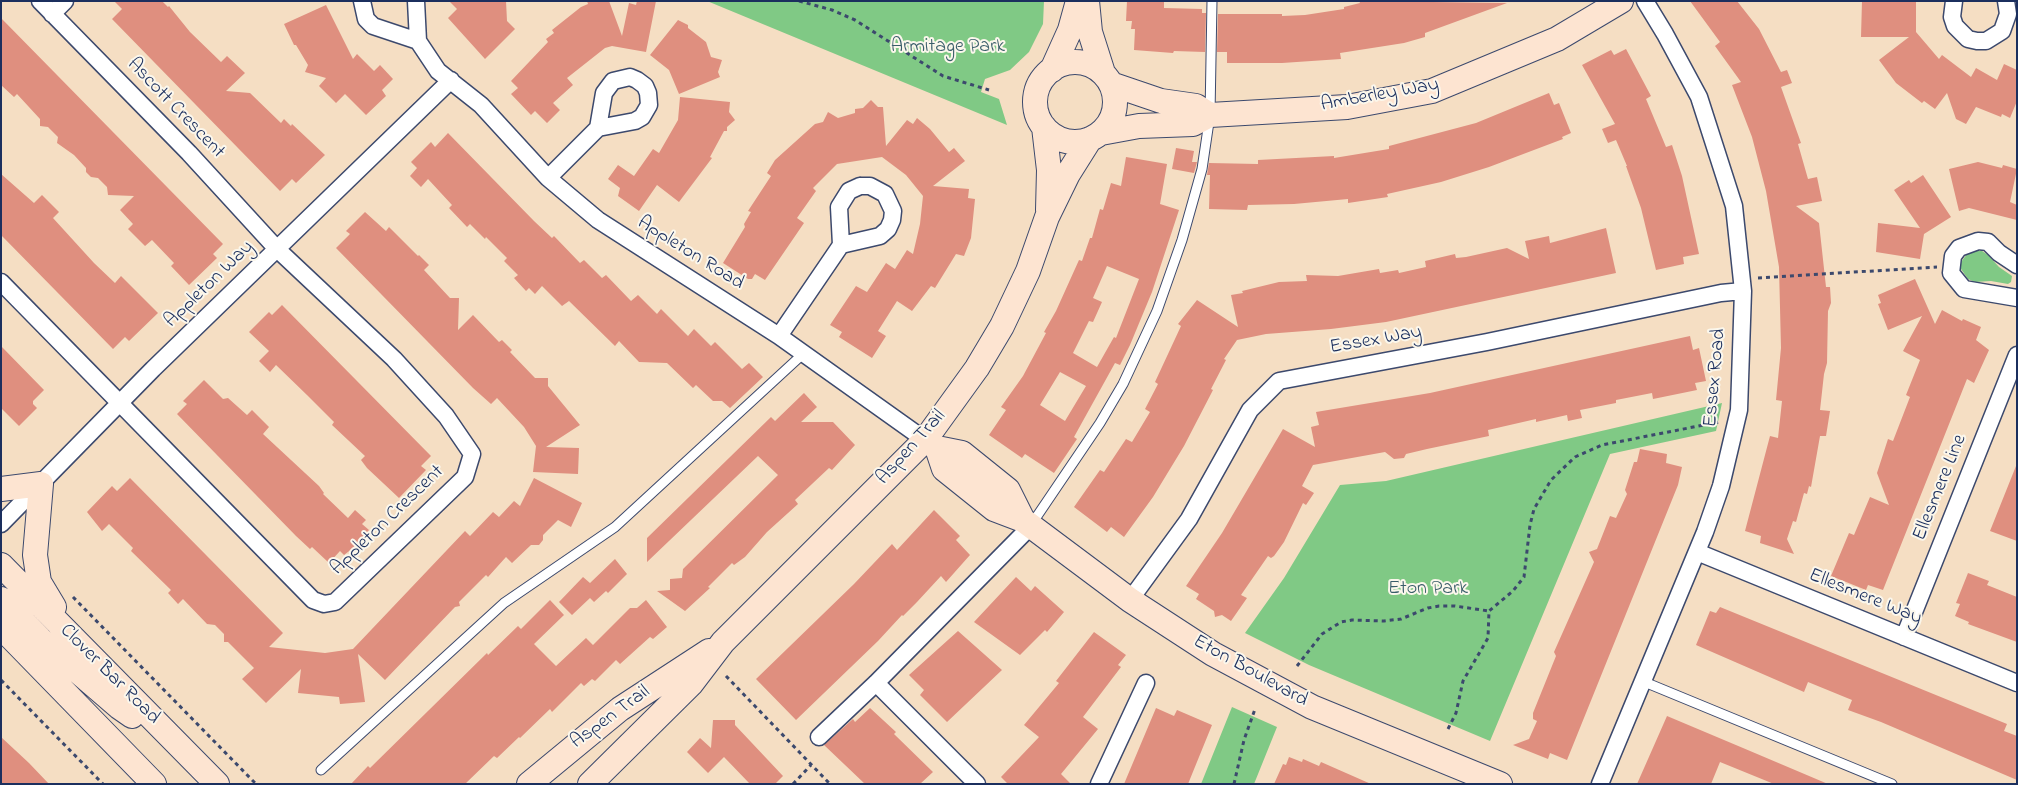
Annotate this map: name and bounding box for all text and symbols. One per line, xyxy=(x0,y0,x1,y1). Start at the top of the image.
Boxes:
park label: Armitage Park xyxy=(891,36,1005,60)
street label: Ascott Crescent xyxy=(121,54,229,164)
street label: Amberley Way xyxy=(1319,74,1441,118)
street label: Appleton Road xyxy=(632,212,748,296)
street label: Appleton Way xyxy=(160,236,260,334)
street label: Essex Way xyxy=(1328,321,1424,361)
street label: Essex Road xyxy=(1700,328,1732,428)
street label: Aspen Trail xyxy=(872,406,952,490)
street label: Ellesmere Line xyxy=(1909,431,1973,545)
street label: Appleton Crescent xyxy=(326,461,450,581)
street label: Ellesmere Way xyxy=(1805,564,1925,632)
park label: Eton Park xyxy=(1388,578,1468,602)
street label: Clover Bar Road xyxy=(54,620,164,730)
street label: Eton Boulevard xyxy=(1188,631,1312,713)
street label: Aspen Trail xyxy=(566,681,656,755)

